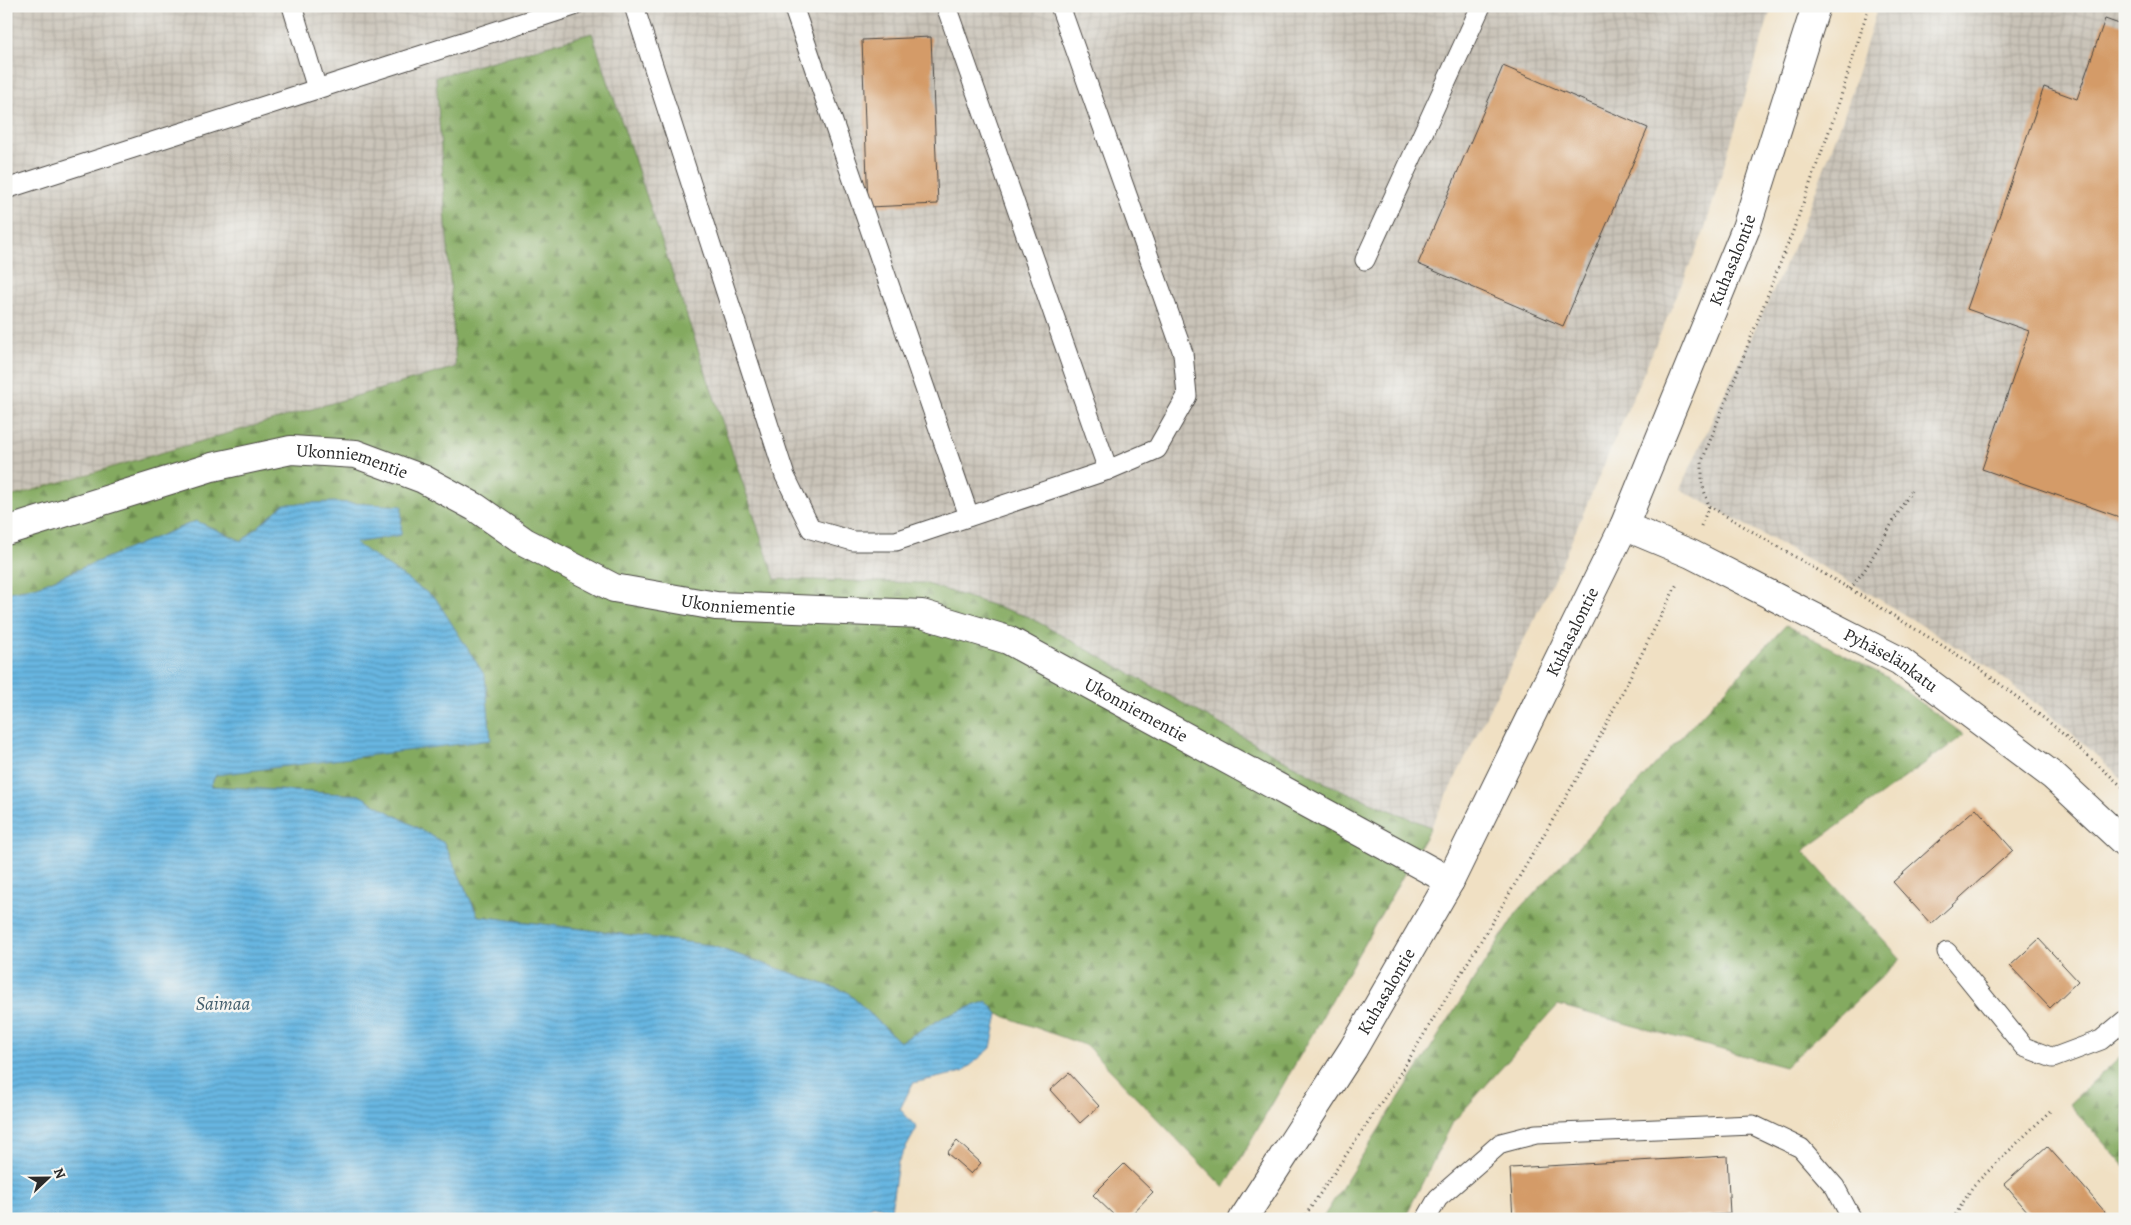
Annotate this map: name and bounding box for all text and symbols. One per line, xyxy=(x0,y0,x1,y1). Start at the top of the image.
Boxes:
street label: Kuhasalontie xyxy=(1703,211,1762,310)
street label: Ukonniementie xyxy=(295,438,411,484)
street label: Kuhasalontie xyxy=(1540,583,1604,681)
street label: Ukonniementie xyxy=(679,588,796,621)
street label: Pyhäselänkatu xyxy=(1839,622,1943,698)
street label: Ukonniementie xyxy=(1080,672,1192,748)
street label: Kuhasalontie xyxy=(1352,944,1421,1039)
water label: Saimaa xyxy=(196,991,251,1017)
north arrow xyxy=(22,1152,72,1202)
text: N xyxy=(49,1165,70,1182)

